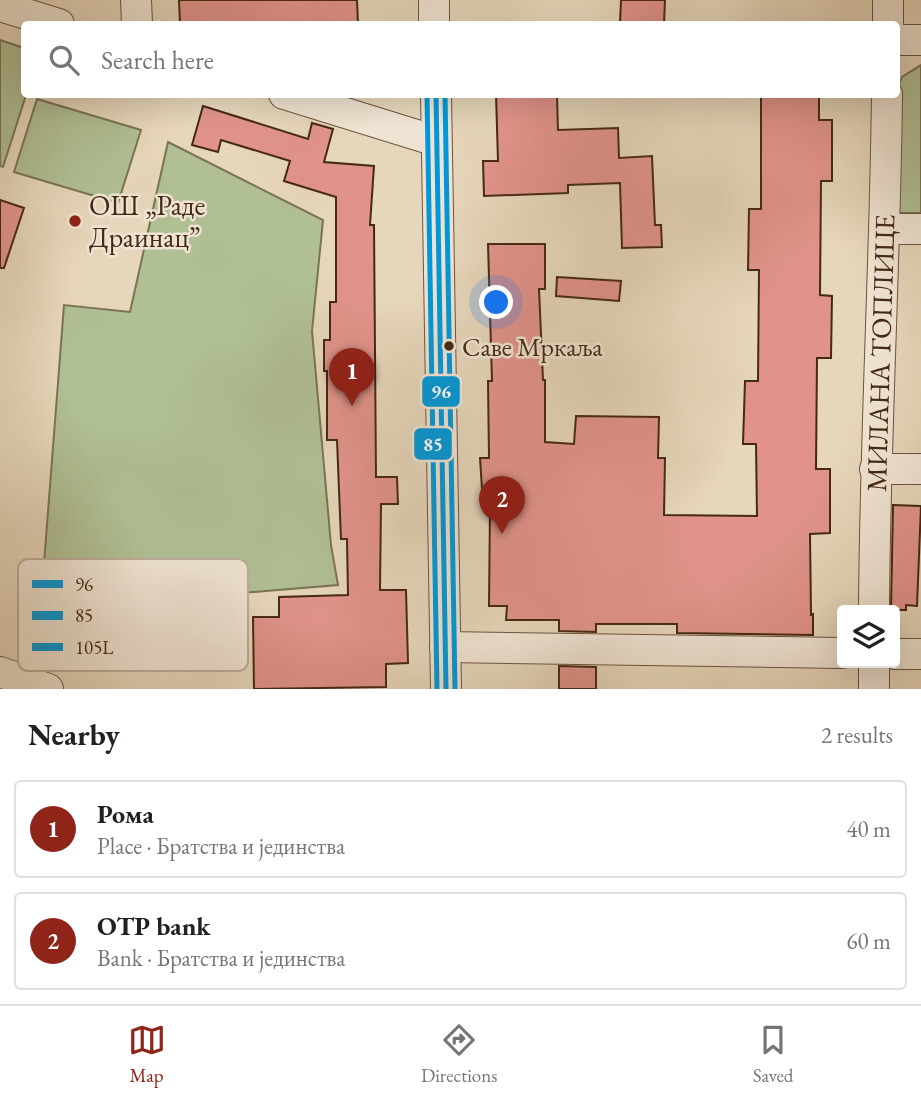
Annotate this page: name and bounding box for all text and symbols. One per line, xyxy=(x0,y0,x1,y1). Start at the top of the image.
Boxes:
search box xyxy=(21,21,900,98)
icon: search xyxy=(45,41,83,79)
text: Search here xyxy=(101,43,214,77)
place label: ОШ „Раде Драинац” xyxy=(89,187,206,255)
marker: ОШ „Раде Драинац” xyxy=(67,213,83,229)
street label: МИЛАНА ТОПЛИЦЕ xyxy=(858,214,903,492)
your location xyxy=(479,285,513,319)
place label: Саве Мркаља xyxy=(462,330,603,364)
marker: Саве Мркаља xyxy=(442,339,456,353)
pin: 1 xyxy=(329,348,375,406)
line badge: 96 xyxy=(421,375,461,408)
text: 96 xyxy=(431,379,451,404)
line badge: 85 xyxy=(413,427,453,461)
text: 85 xyxy=(423,432,443,457)
pin: 2 xyxy=(479,476,525,534)
legend xyxy=(18,559,248,671)
text: 96 xyxy=(75,572,93,597)
text: 85 xyxy=(75,603,93,628)
map controls xyxy=(837,605,900,668)
button: layers xyxy=(837,605,900,668)
text: 105L xyxy=(75,635,113,660)
text: Nearby xyxy=(28,715,120,754)
text: 2 results xyxy=(821,720,893,750)
text: Рома xyxy=(97,797,154,831)
text: 1 xyxy=(47,814,59,844)
text: 40 m xyxy=(846,814,891,844)
text: Place · Братства и јединства xyxy=(97,831,345,861)
text: OTP bank xyxy=(97,909,211,943)
text: 2 xyxy=(47,926,59,956)
text: 60 m xyxy=(846,926,891,956)
text: Bank · Братства и јединства xyxy=(97,943,346,973)
tab: Map xyxy=(128,1021,166,1088)
tab: Directions xyxy=(421,1021,497,1088)
tab: Saved xyxy=(753,1021,793,1088)

